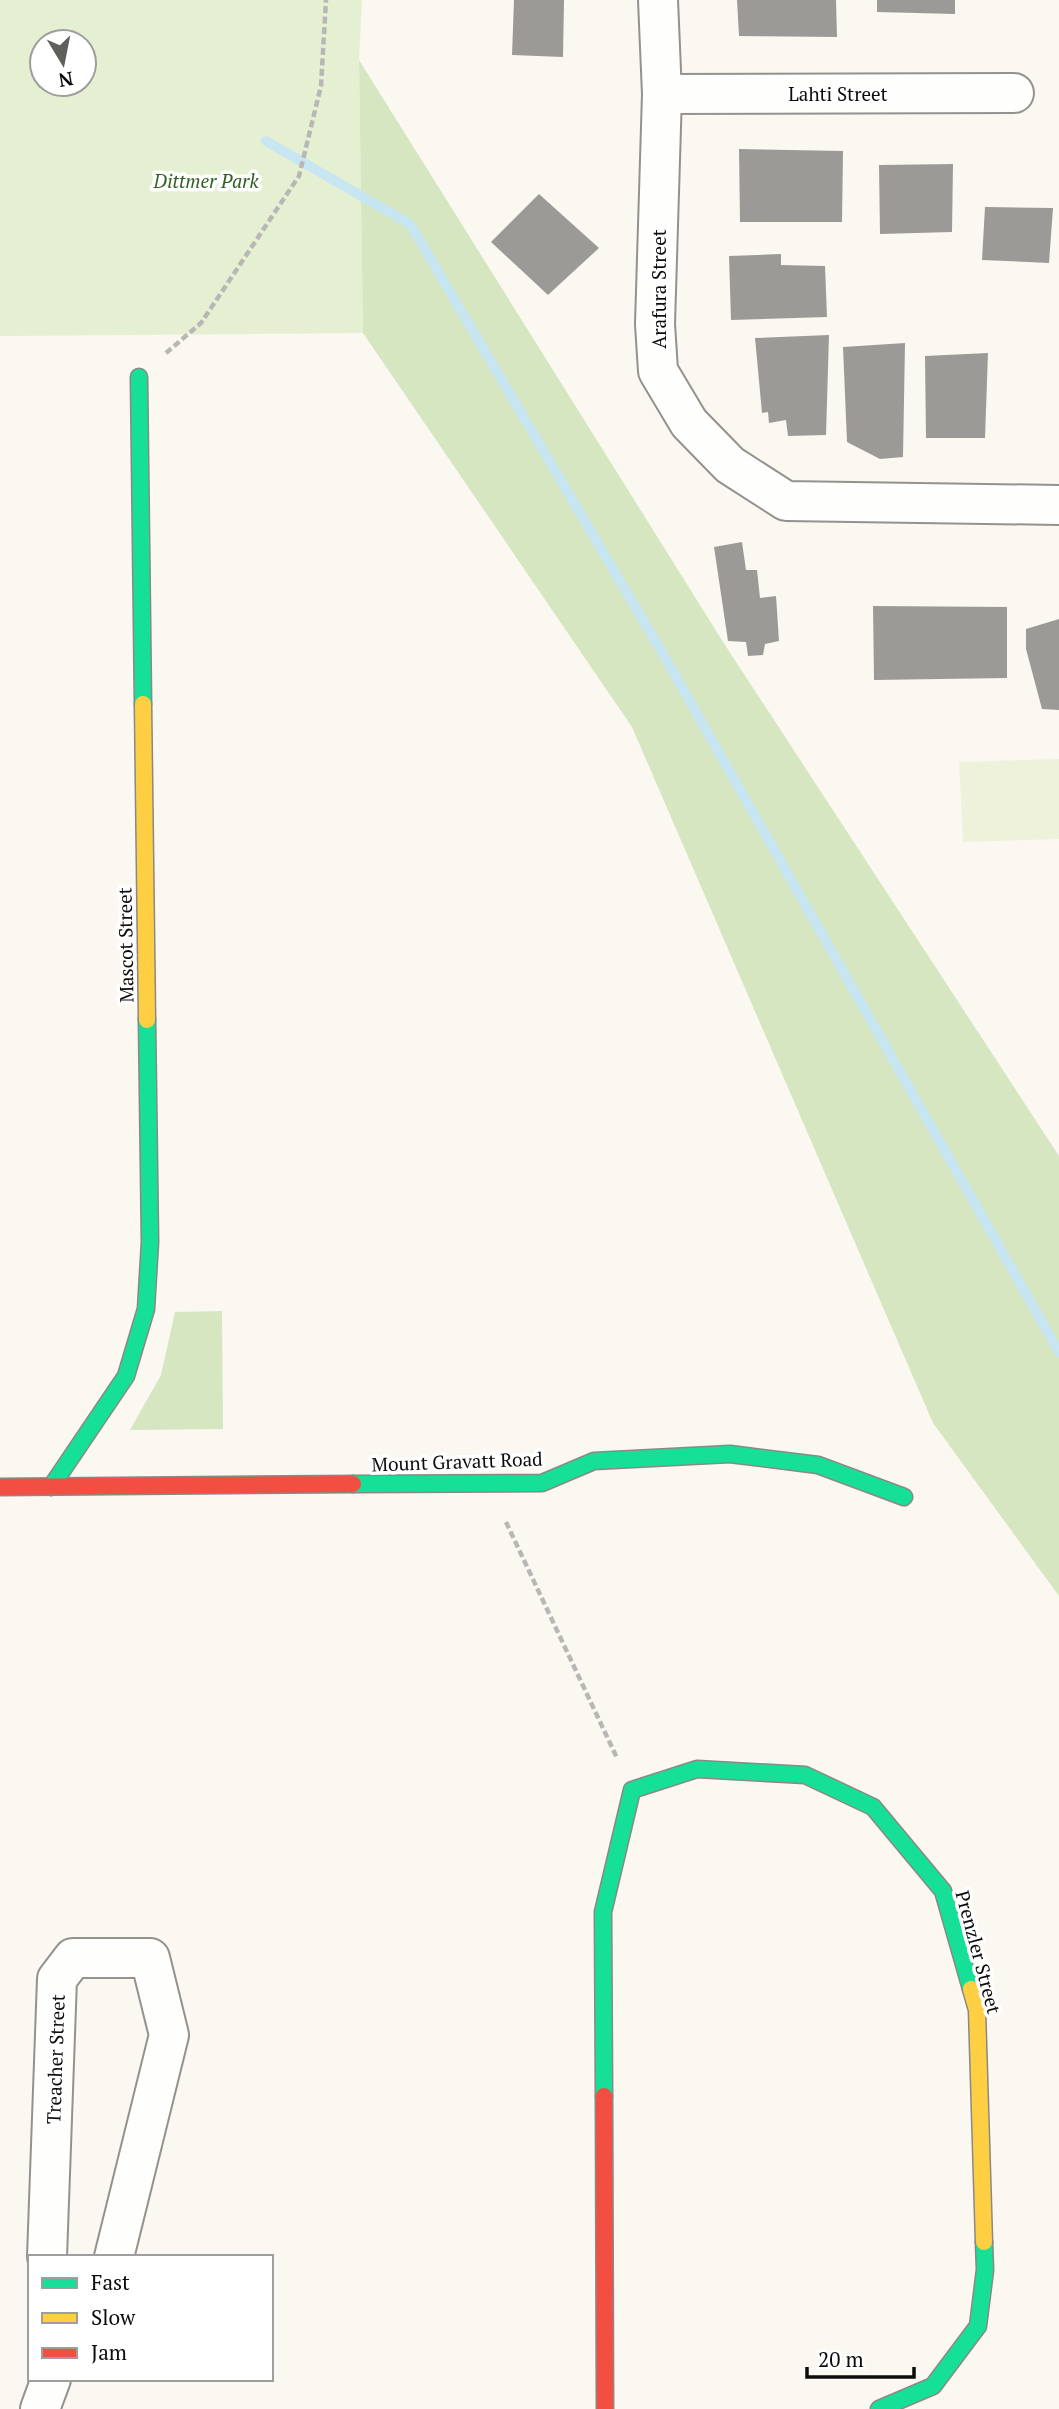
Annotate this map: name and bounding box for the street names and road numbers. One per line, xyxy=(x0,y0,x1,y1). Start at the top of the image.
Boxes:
street label: Lahti Street xyxy=(788,81,888,106)
street label: Arafura Street xyxy=(646,229,671,349)
street label: Mascot Street xyxy=(111,887,139,1003)
street label: Mount Gravatt Road xyxy=(371,1446,543,1476)
street label: Prenzler Street xyxy=(951,1888,1007,2016)
street label: Treacher Street xyxy=(40,1994,70,2124)

